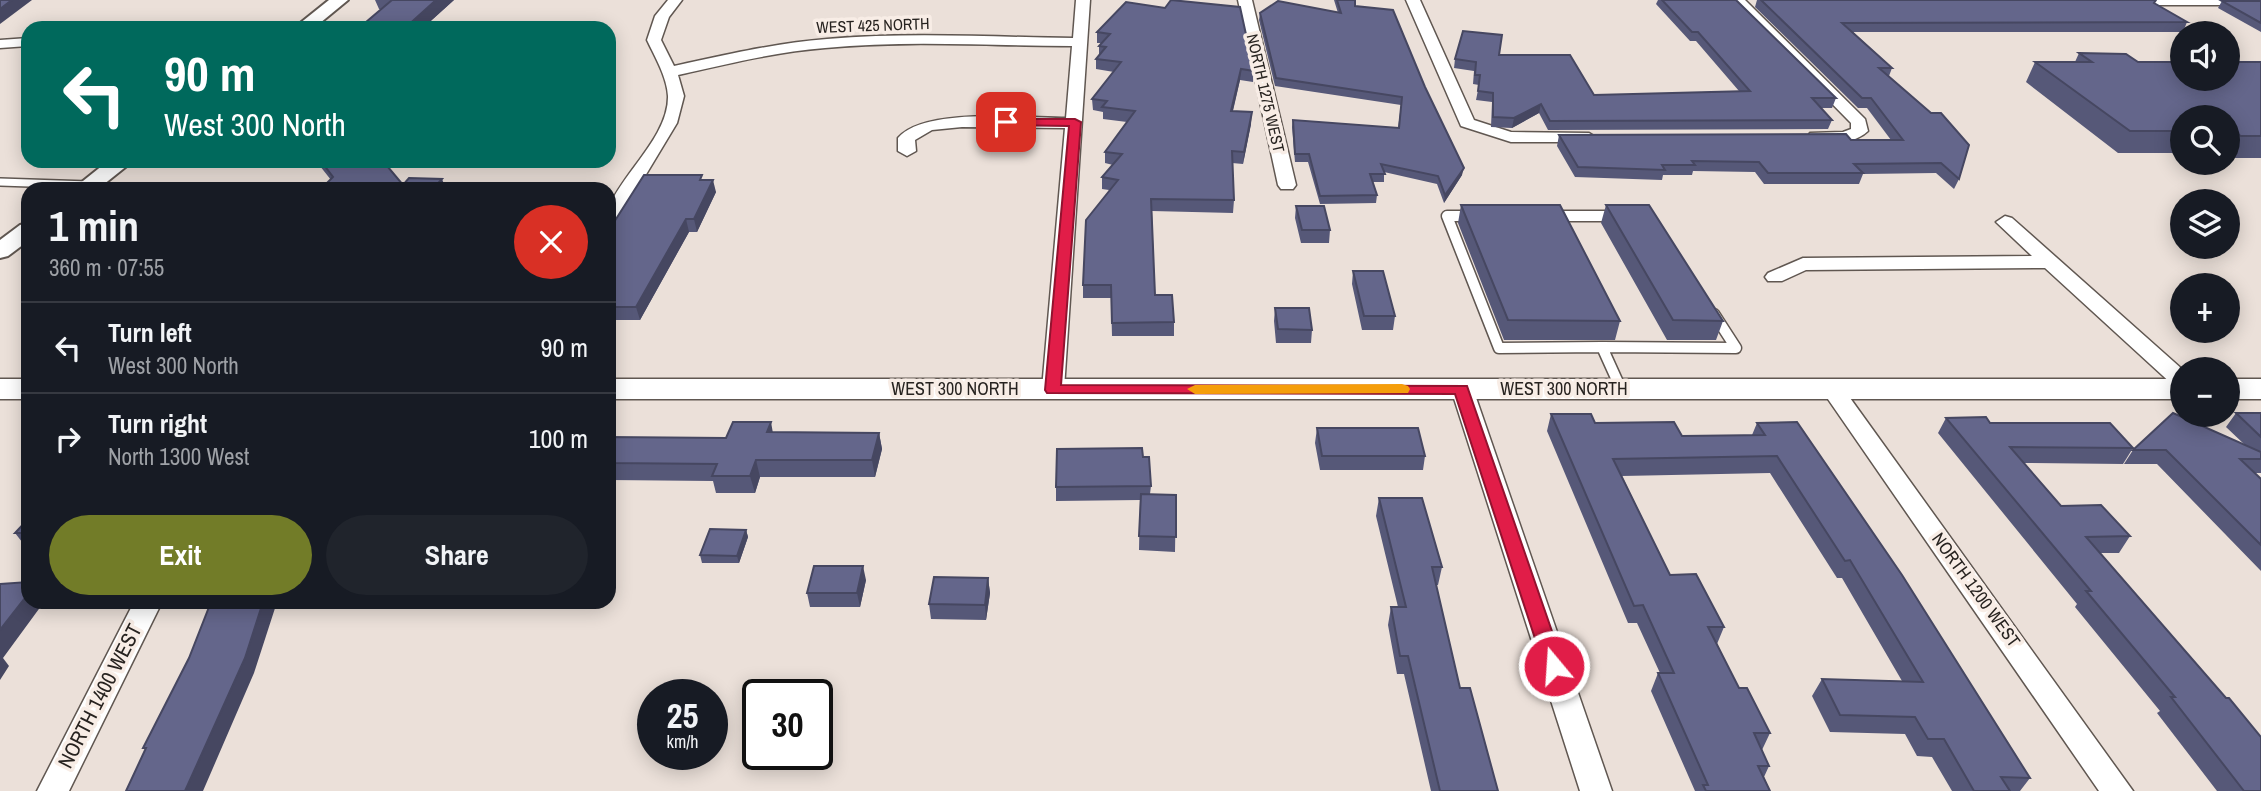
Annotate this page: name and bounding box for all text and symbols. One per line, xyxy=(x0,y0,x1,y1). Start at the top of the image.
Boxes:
street label: WEST 425 NORTH xyxy=(816,12,930,38)
map controls xyxy=(2170,21,2240,427)
button: sound xyxy=(2170,21,2240,91)
street label: NORTH 1275 WEST xyxy=(1242,32,1290,154)
text: 90 m xyxy=(164,40,256,106)
icon: left xyxy=(49,49,140,140)
pin xyxy=(976,92,1036,152)
text: West 300 North xyxy=(164,103,346,146)
icon: arrive xyxy=(987,103,1025,141)
button: search xyxy=(2170,105,2240,175)
button: layers xyxy=(2170,189,2240,259)
text: 1 min xyxy=(49,198,139,254)
button: close xyxy=(514,205,588,279)
text: 360 m · 07:55 xyxy=(49,252,164,283)
button: + xyxy=(2170,273,2240,343)
text: Turn left xyxy=(108,315,192,350)
icon: left xyxy=(49,329,87,367)
text: 90 m xyxy=(541,330,588,365)
text: West 300 North xyxy=(108,350,239,381)
button: − xyxy=(2170,357,2240,427)
street label: WEST 300 NORTH xyxy=(891,376,1019,401)
street label: WEST 300 NORTH xyxy=(1500,376,1628,401)
text: Turn right xyxy=(108,406,207,441)
icon: right xyxy=(49,420,87,458)
text: 100 m xyxy=(529,421,588,456)
text: North 1300 West xyxy=(108,441,249,472)
button: Exit xyxy=(49,515,312,595)
button: Share xyxy=(326,515,588,595)
street label: NORTH 1200 WEST xyxy=(1926,527,2026,652)
street label: NORTH 1400 WEST xyxy=(51,618,149,773)
position arrow xyxy=(1517,629,1591,703)
speed limit sign: 30 xyxy=(742,679,833,770)
text: 25 xyxy=(667,692,698,739)
text: km/h xyxy=(667,729,699,754)

